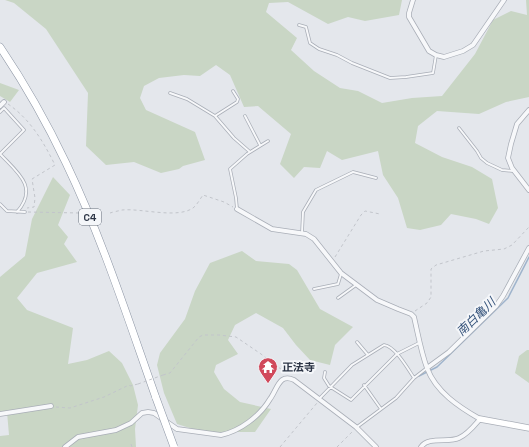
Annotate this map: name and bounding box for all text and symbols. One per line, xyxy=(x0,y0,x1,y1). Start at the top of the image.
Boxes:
road number: C4 xyxy=(79,209,101,225)
water label: 南白亀川 xyxy=(453,293,500,339)
temple icon: 正法寺 xyxy=(257,356,279,384)
place label: 正法寺 xyxy=(282,360,315,374)

